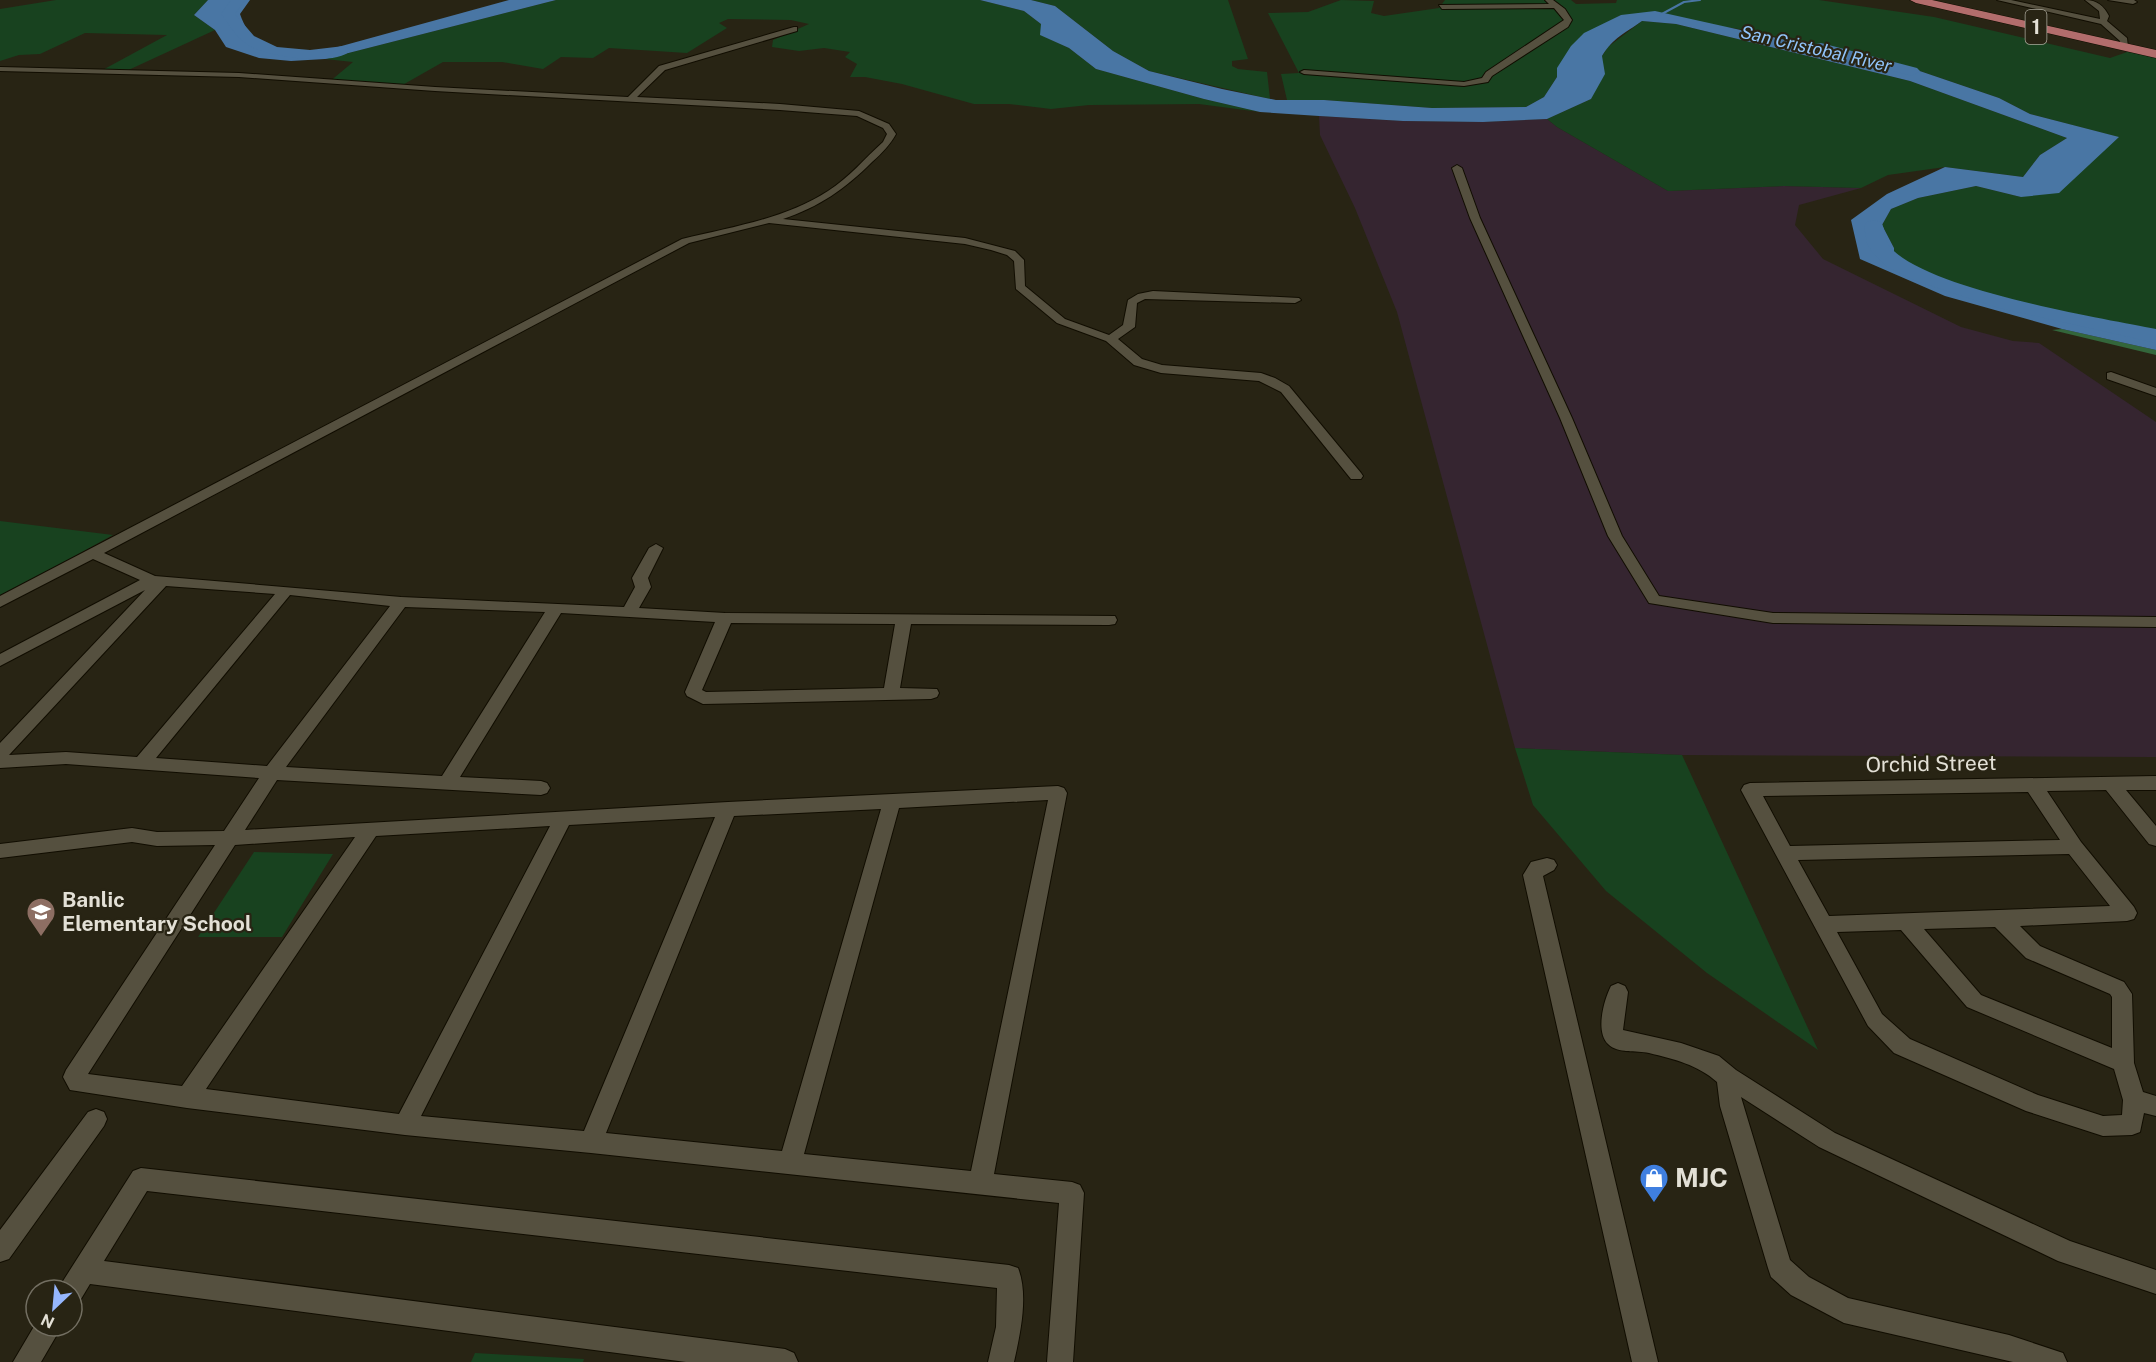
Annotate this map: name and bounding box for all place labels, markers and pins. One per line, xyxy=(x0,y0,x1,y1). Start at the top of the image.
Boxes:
place label: Banlic Elementary School xyxy=(62,887,252,936)
school or university icon: Banlic Elementary School xyxy=(25,896,57,938)
shop icon: MJC xyxy=(1638,1162,1670,1204)
place label: MJC xyxy=(1675,1162,1728,1193)

